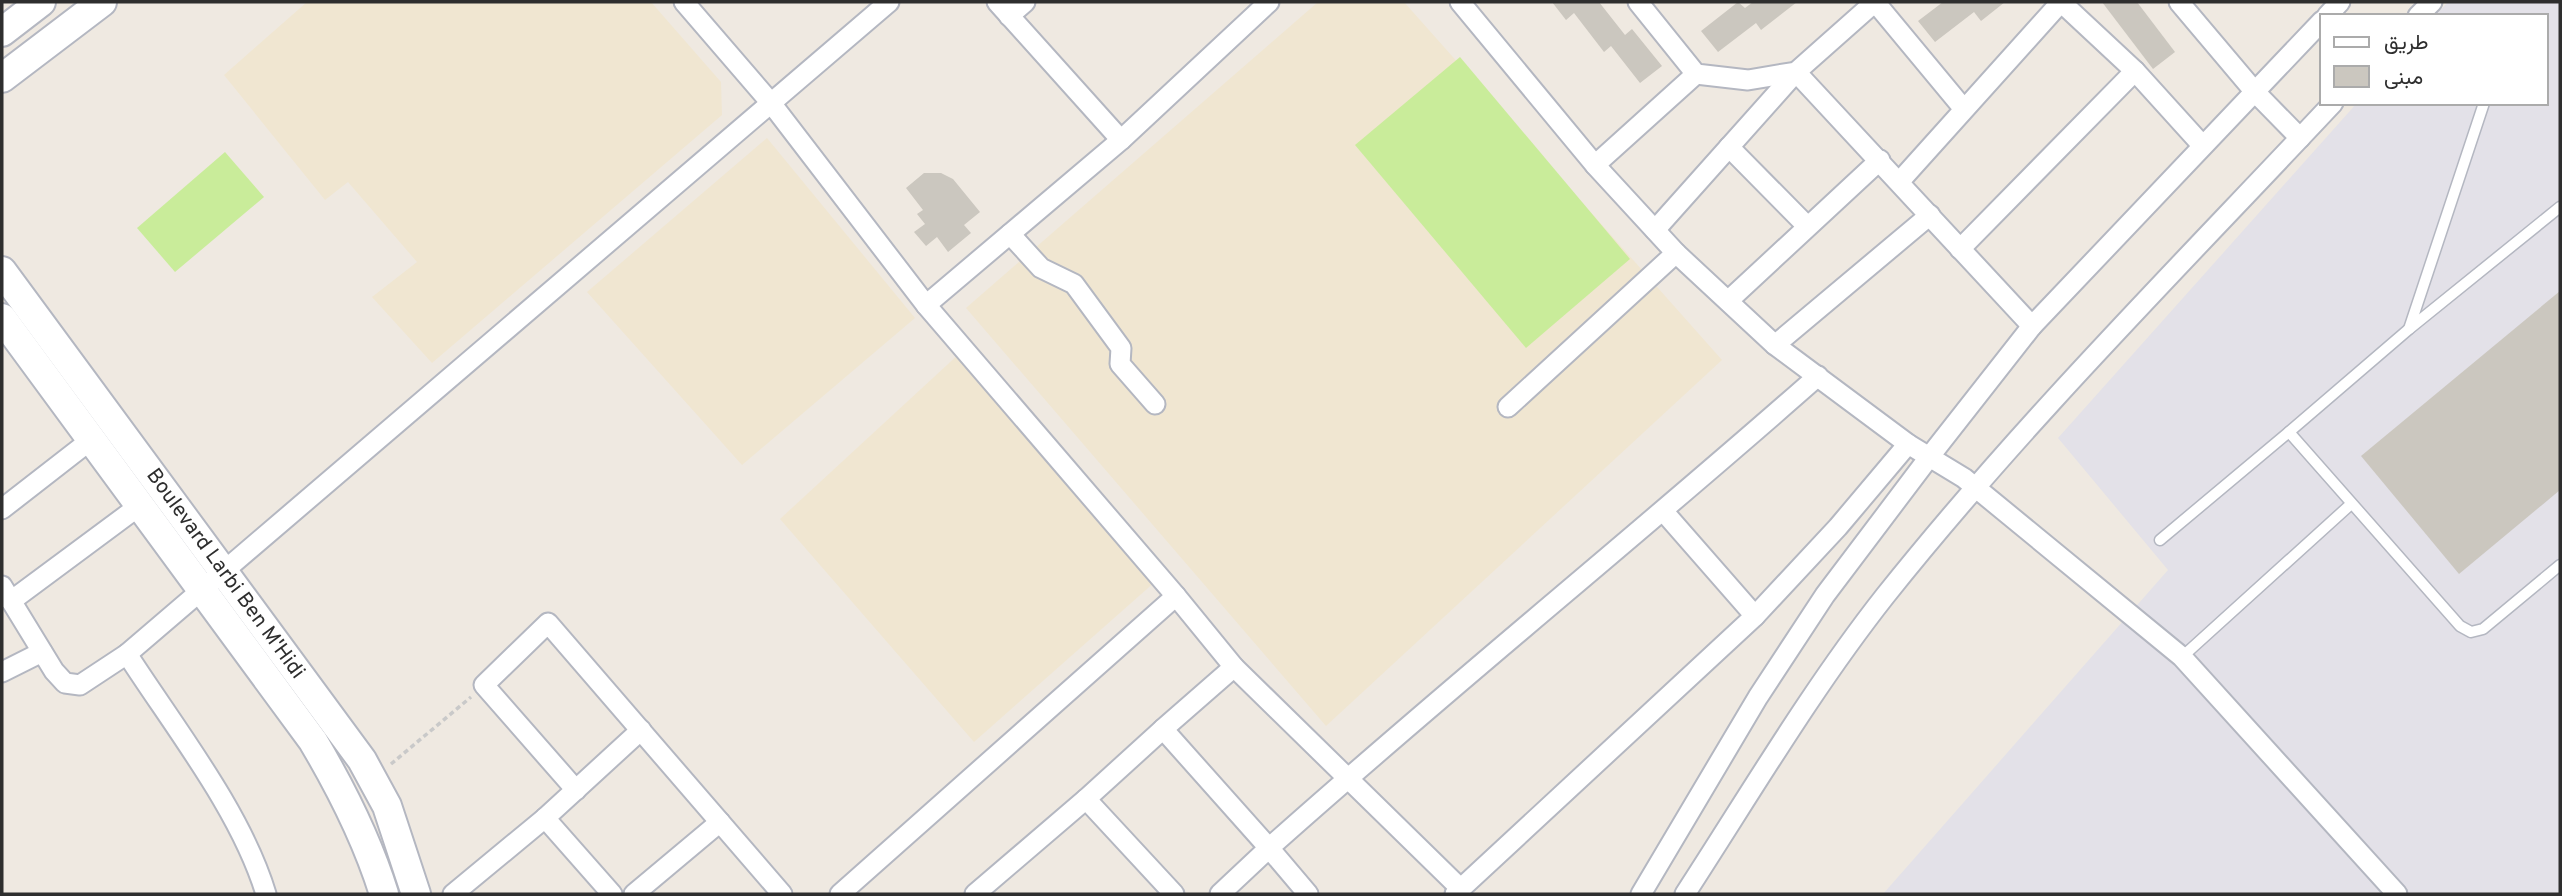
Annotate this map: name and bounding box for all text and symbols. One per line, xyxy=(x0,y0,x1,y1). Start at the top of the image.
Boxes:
legend xyxy=(2320,14,2548,105)
text: طريق xyxy=(2384,30,2429,57)
text: مبنى xyxy=(2384,65,2423,92)
street label: Boulevard Larbi Ben M'Hidi xyxy=(139,463,311,685)

